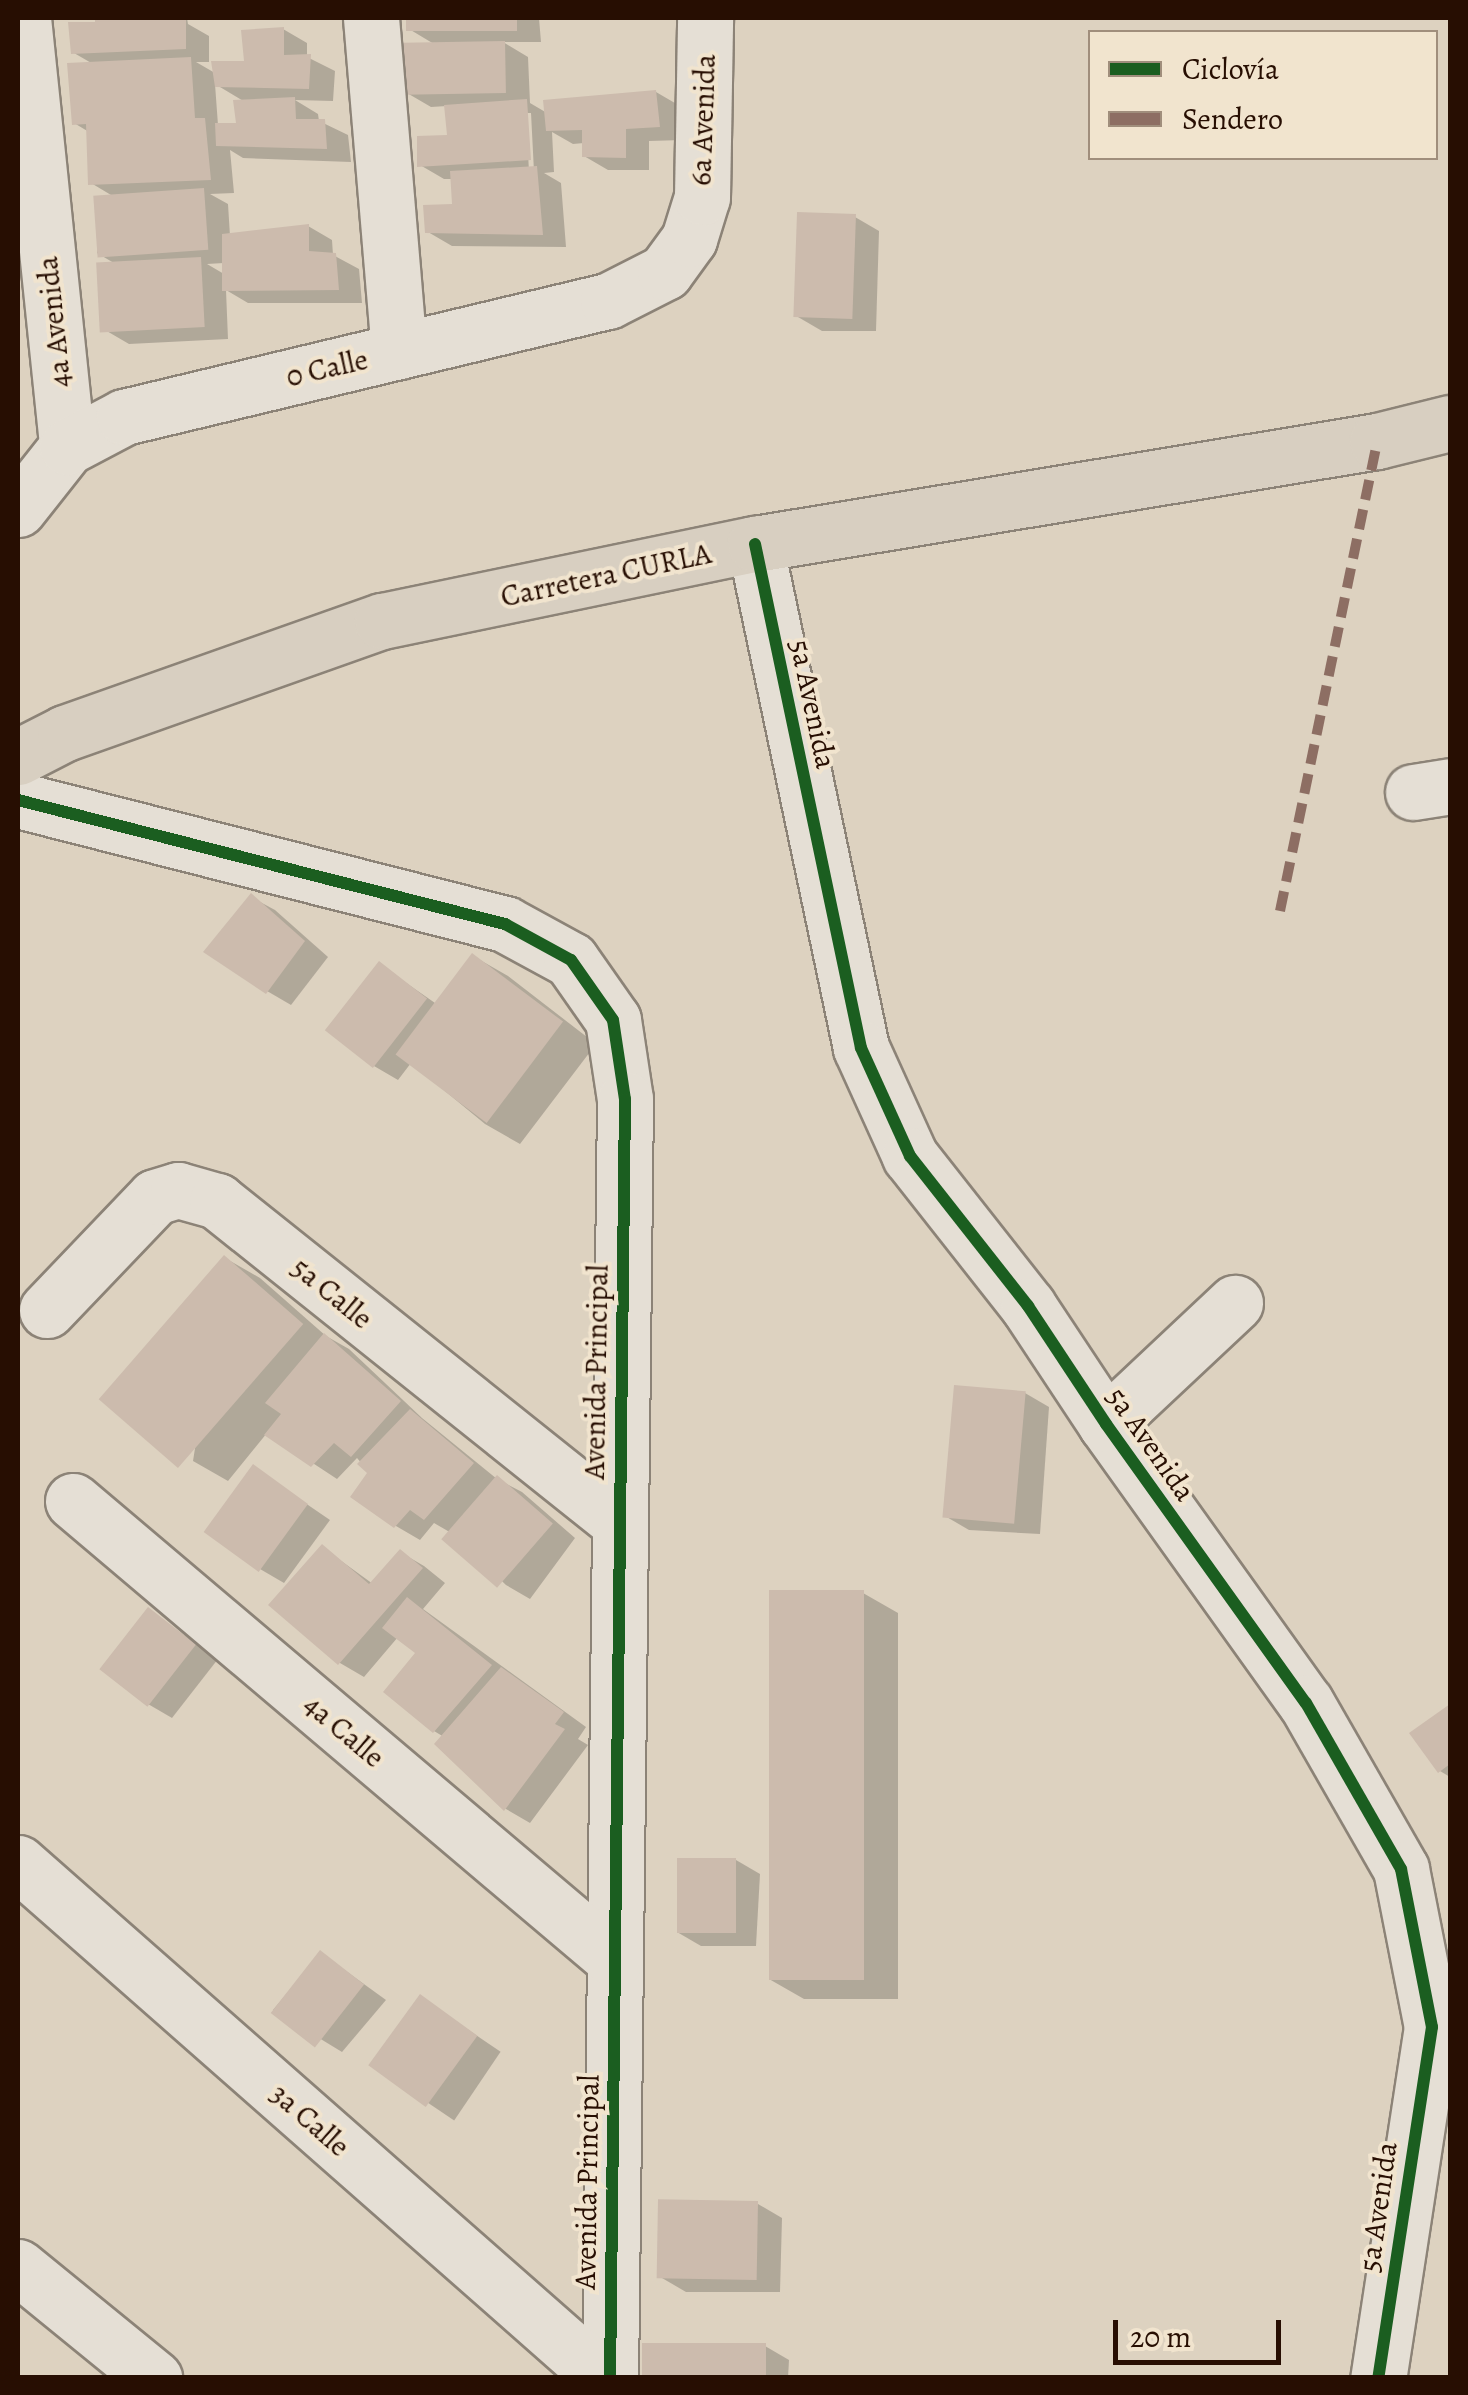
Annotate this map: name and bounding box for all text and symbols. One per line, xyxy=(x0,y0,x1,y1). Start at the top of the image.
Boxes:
legend xyxy=(1088,30,1438,160)
text: Ciclovía xyxy=(1182,49,1279,89)
street label: 6a Avenida xyxy=(683,53,723,187)
text: Sendero xyxy=(1182,99,1283,139)
street label: 4a Avenida xyxy=(29,255,79,389)
street label: 0 Calle xyxy=(283,341,371,395)
street label: Carretera CURLA xyxy=(497,535,715,615)
street label: 5a Avenida xyxy=(782,636,844,772)
street label: 5a Calle xyxy=(284,1250,380,1336)
street label: Avenida Principal xyxy=(576,1264,616,1480)
street label: 5a Avenida xyxy=(1099,1380,1203,1508)
street label: 4a Calle xyxy=(296,1687,392,1775)
street label: Avenida Principal xyxy=(567,2074,607,2290)
street label: 3a Calle xyxy=(263,2076,357,2164)
street label: 5a Avenida xyxy=(1351,2140,1405,2274)
scale bar xyxy=(1118,2300,1286,2362)
text: 20 m xyxy=(1130,2317,1191,2357)

